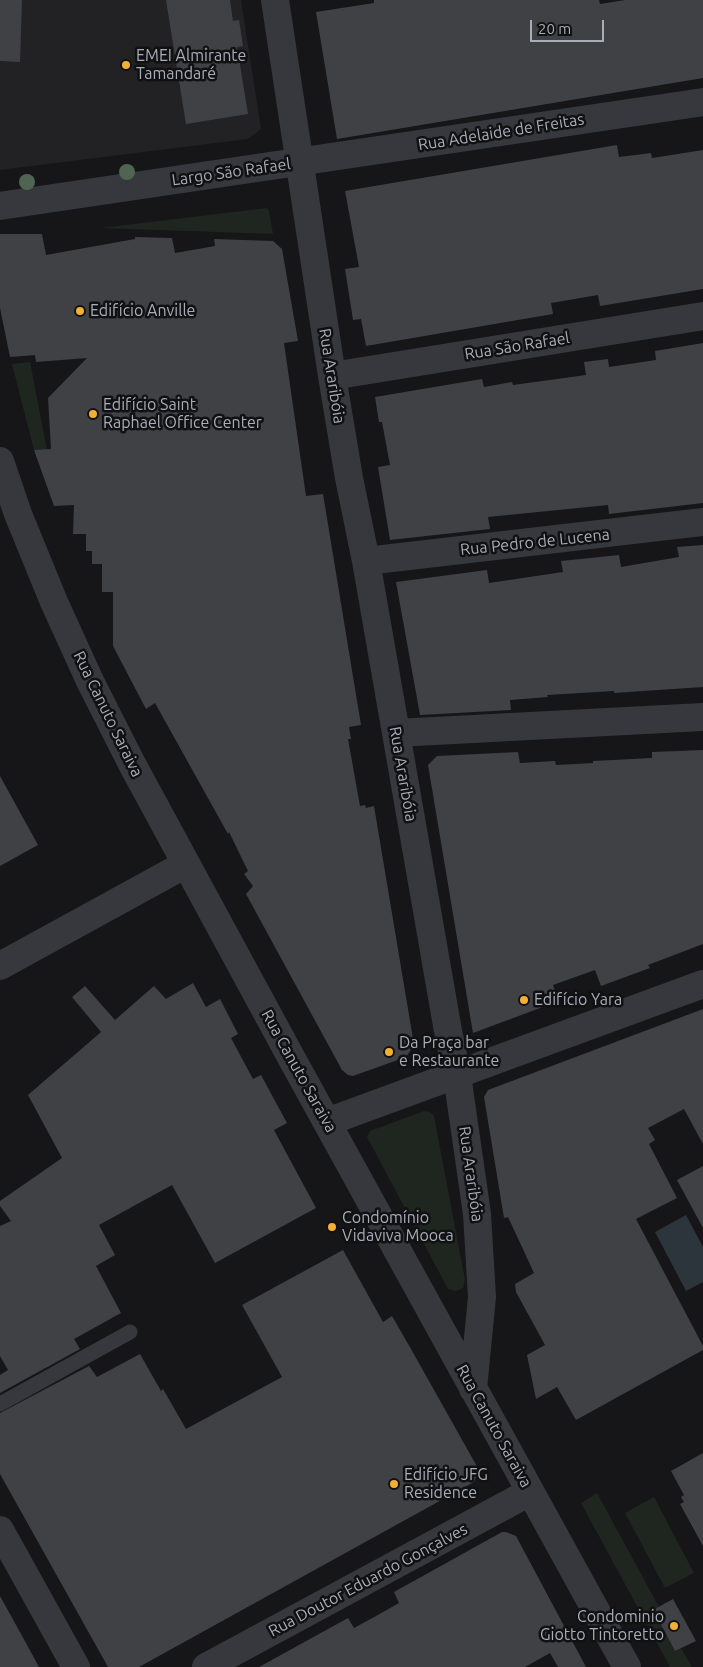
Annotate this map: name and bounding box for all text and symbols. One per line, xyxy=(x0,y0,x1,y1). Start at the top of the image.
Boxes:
scale bar xyxy=(533,10,607,42)
text: 20 m xyxy=(538,20,571,37)
place label: EMEI Almirante Tamandaré xyxy=(136,46,246,84)
marker: EMEI Almirante Tamandaré xyxy=(120,59,132,71)
street label: Rua Adelaide de Freitas xyxy=(417,109,585,155)
street label: Largo São Rafael xyxy=(170,154,292,190)
place label: Edifício Anville xyxy=(90,301,195,321)
marker: Edifício Anville xyxy=(74,305,86,317)
street label: Rua Araribóia xyxy=(315,327,349,425)
street label: Rua São Rafael xyxy=(463,328,571,364)
place label: Edifício Saint Raphael Office Center xyxy=(103,395,262,433)
marker: Edifício Saint Raphael Office Center xyxy=(87,408,99,420)
street label: Rua Pedro de Lucena xyxy=(459,525,611,559)
street label: Rua Canuto Saraiva xyxy=(69,648,147,780)
street label: Rua Araribóia xyxy=(385,725,421,823)
place label: Edifício Yara xyxy=(534,990,622,1010)
marker: Edifício Yara xyxy=(518,994,530,1006)
street label: Rua Canuto Saraiva xyxy=(257,1006,341,1136)
place label: Da Praça bar e Restaurante xyxy=(399,1033,499,1071)
marker: Da Praça bar e Restaurante xyxy=(383,1046,395,1058)
street label: Rua Araribóia xyxy=(455,1125,487,1223)
place label: Condomínio Vidaviva Mooca xyxy=(342,1208,454,1246)
marker: Condomínio Vidaviva Mooca xyxy=(326,1221,338,1233)
street label: Rua Canuto Saraiva xyxy=(452,1361,536,1491)
place label: Edifício JFG Residence xyxy=(404,1465,488,1503)
marker: Edifício JFG Residence xyxy=(388,1478,400,1490)
street label: Rua Doutor Eduardo Gonçalves xyxy=(265,1519,471,1641)
place label: Condominio Giotto Tintoretto xyxy=(540,1607,664,1645)
marker: Condominio Giotto Tintoretto xyxy=(668,1620,680,1632)

